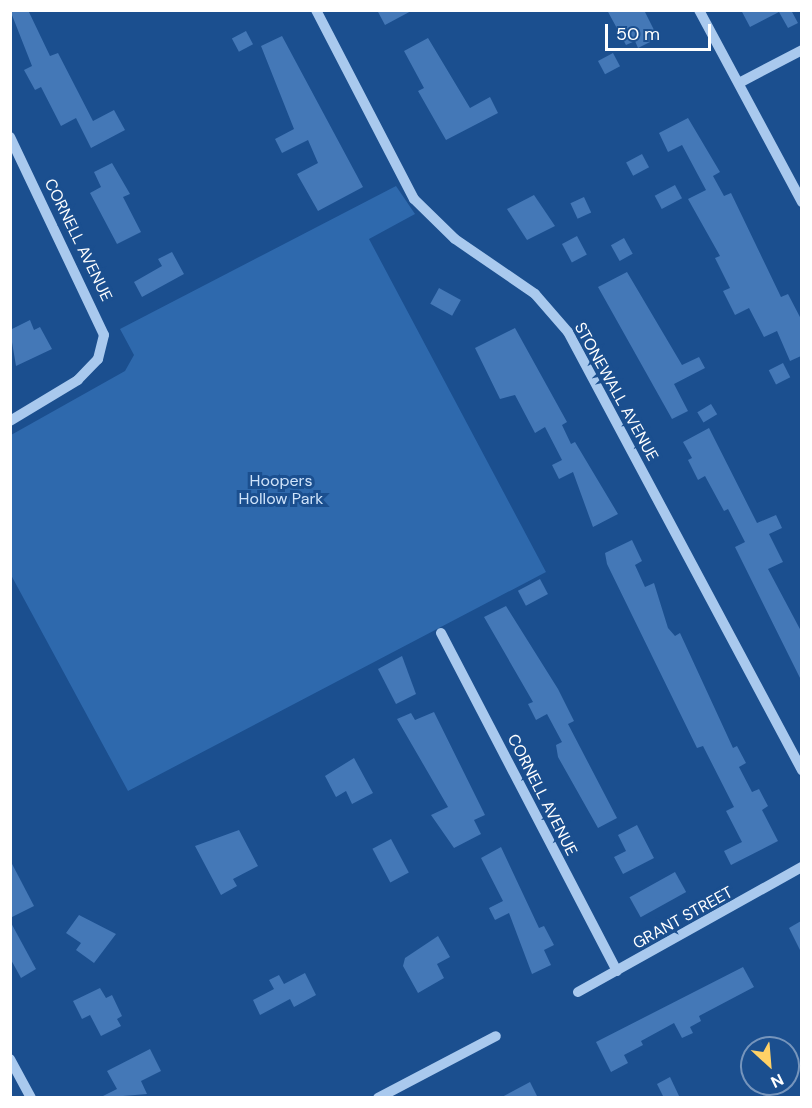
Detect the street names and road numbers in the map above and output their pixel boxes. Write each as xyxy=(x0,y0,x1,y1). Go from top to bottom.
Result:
street label: CORNELL AVENUE xyxy=(40,176,116,304)
street label: STONEWALL AVENUE xyxy=(570,319,662,465)
street label: CORNELL AVENUE xyxy=(503,731,581,859)
street label: GRANT STREET xyxy=(630,883,736,953)

